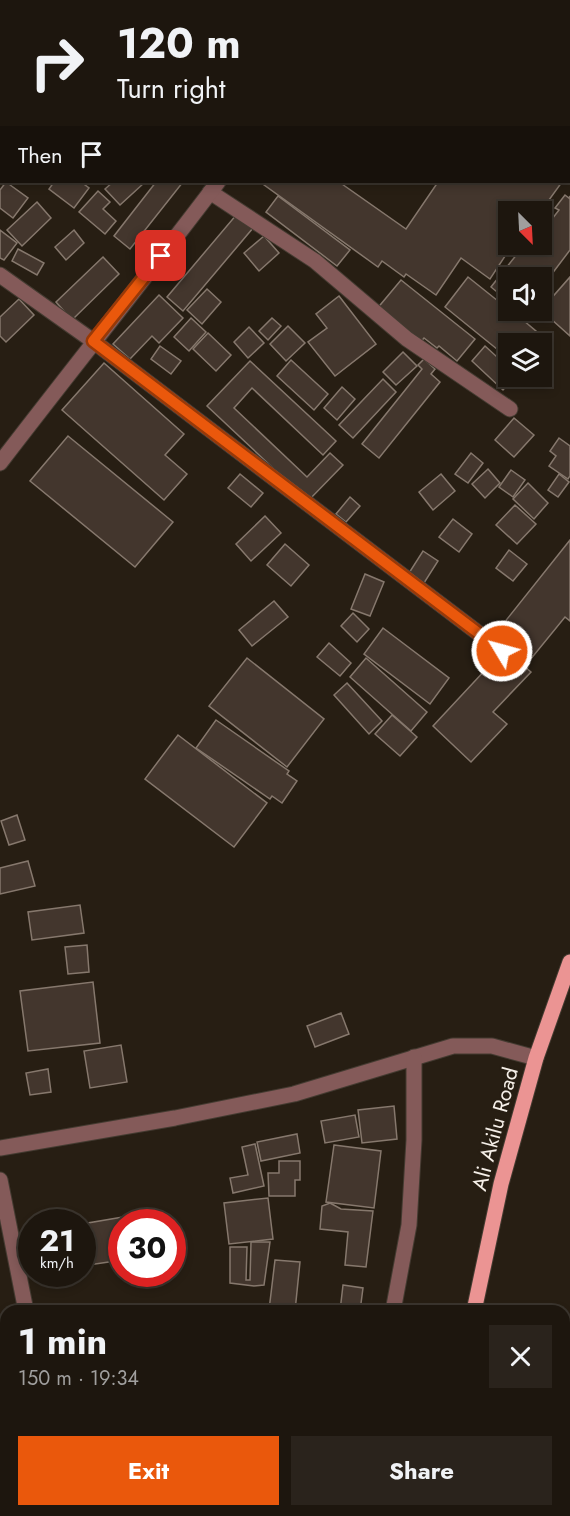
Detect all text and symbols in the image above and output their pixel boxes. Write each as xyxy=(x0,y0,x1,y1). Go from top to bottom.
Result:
text: 120 m xyxy=(117,13,241,74)
icon: right xyxy=(18,24,96,102)
text: Turn right xyxy=(117,69,225,108)
icon: arrive xyxy=(75,138,108,171)
text: Then xyxy=(18,139,63,171)
north arrow xyxy=(498,201,552,255)
map controls xyxy=(498,201,552,387)
pin xyxy=(135,230,186,281)
icon: arrive xyxy=(144,239,177,272)
button: sound xyxy=(498,267,552,321)
button: layers xyxy=(498,333,552,387)
position arrow xyxy=(470,619,534,683)
street label: Ali Akilu Road xyxy=(464,1064,526,1194)
speed limit sign: 30 xyxy=(108,1209,186,1287)
text: 21 xyxy=(40,1219,74,1262)
text: km/h xyxy=(40,1252,74,1274)
text: 1 min xyxy=(18,1315,107,1367)
button: close xyxy=(489,1325,552,1388)
text: 150 m · 19:34 xyxy=(18,1364,139,1393)
button: Exit xyxy=(18,1436,279,1505)
button: Share xyxy=(291,1436,552,1505)

